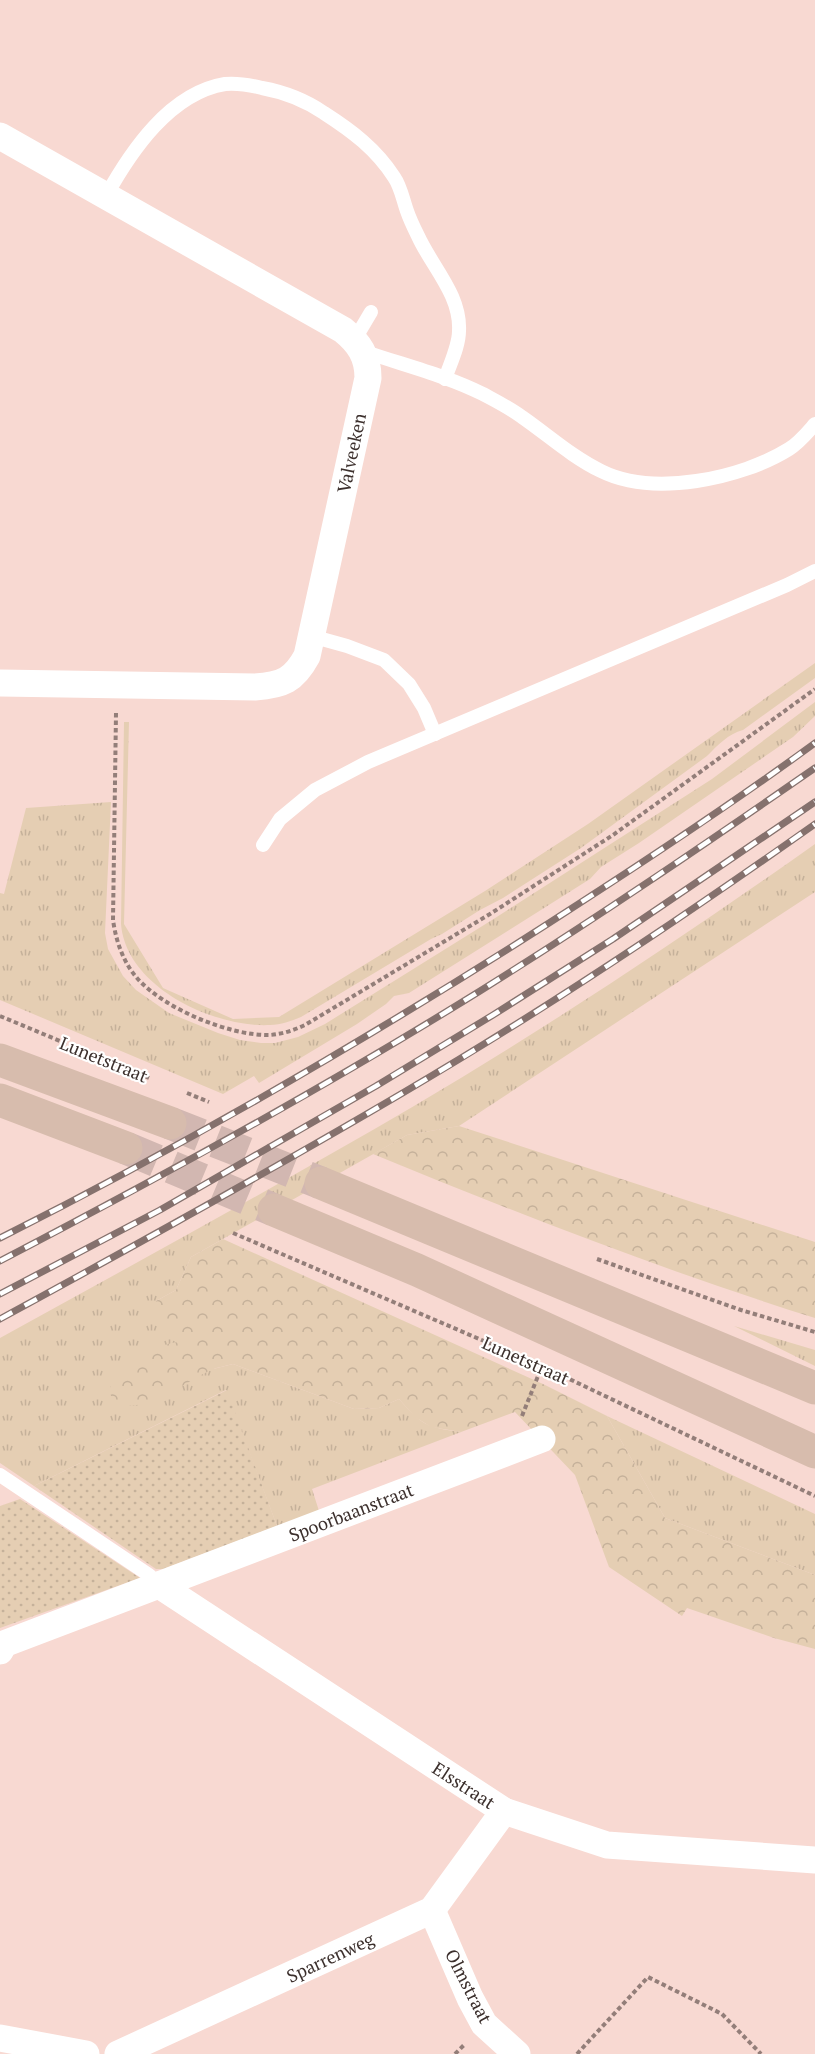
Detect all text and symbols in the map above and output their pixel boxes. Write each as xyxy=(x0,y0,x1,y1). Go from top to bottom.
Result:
street label: Valveeken xyxy=(331,411,371,495)
street label: Lunetstraat xyxy=(56,1030,152,1088)
street label: Lunetstraat xyxy=(479,1330,574,1390)
street label: Spoorbaanstraat xyxy=(285,1477,417,1547)
street label: Elsstraat xyxy=(428,1756,500,1814)
street label: Sparrenweg xyxy=(282,1926,378,1988)
street label: Olmstraat xyxy=(440,1945,498,2028)

